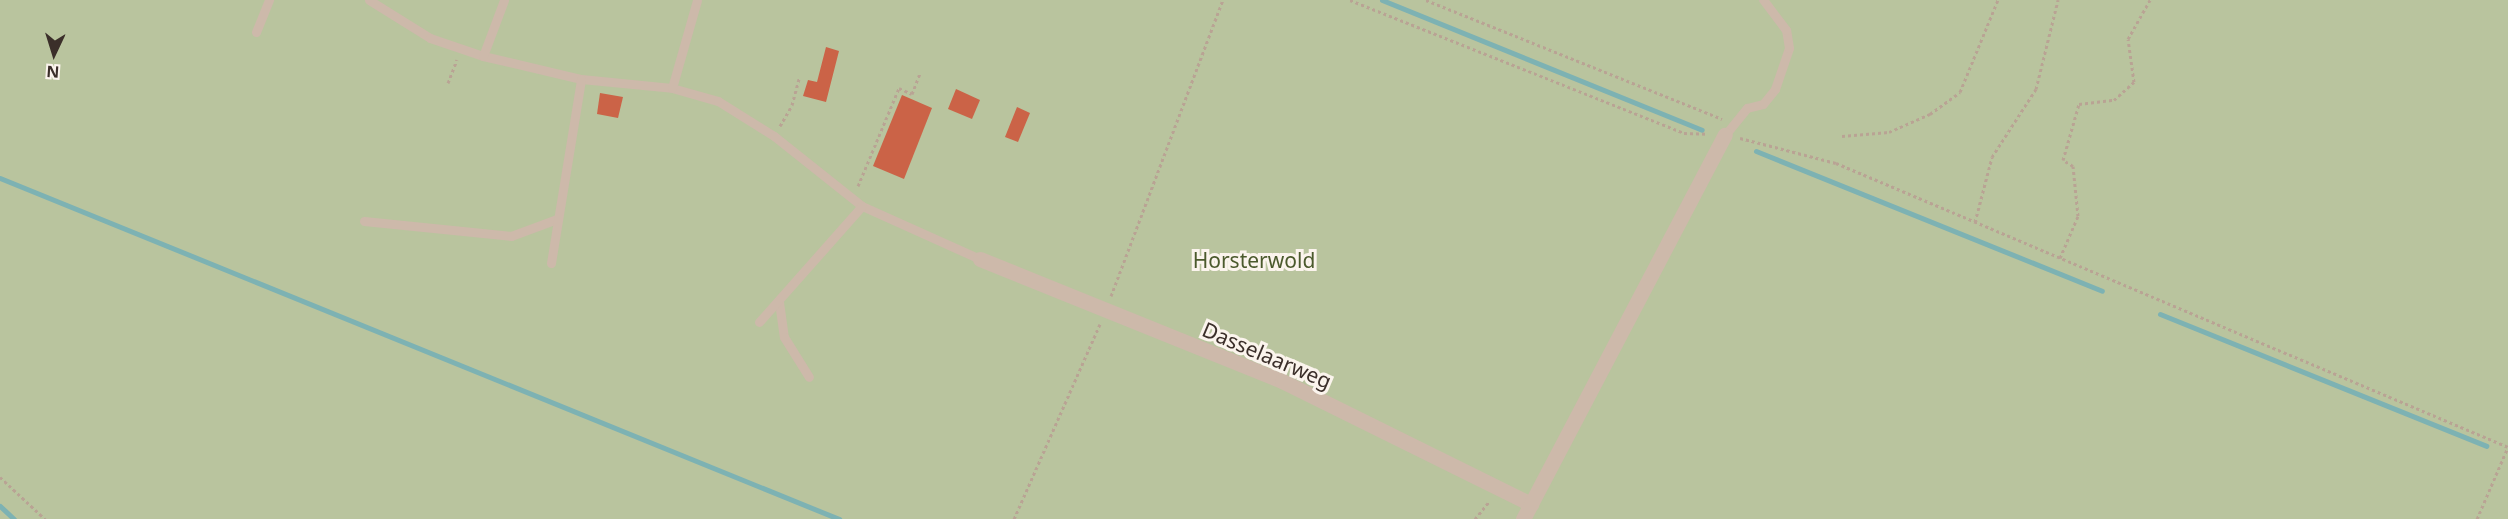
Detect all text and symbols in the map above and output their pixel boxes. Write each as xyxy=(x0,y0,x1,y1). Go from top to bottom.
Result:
north arrow xyxy=(24,24,84,84)
text: N xyxy=(45,61,60,83)
park label: Horsterwold xyxy=(1193,247,1315,273)
street label: Dasselaarweg xyxy=(1199,316,1335,394)

